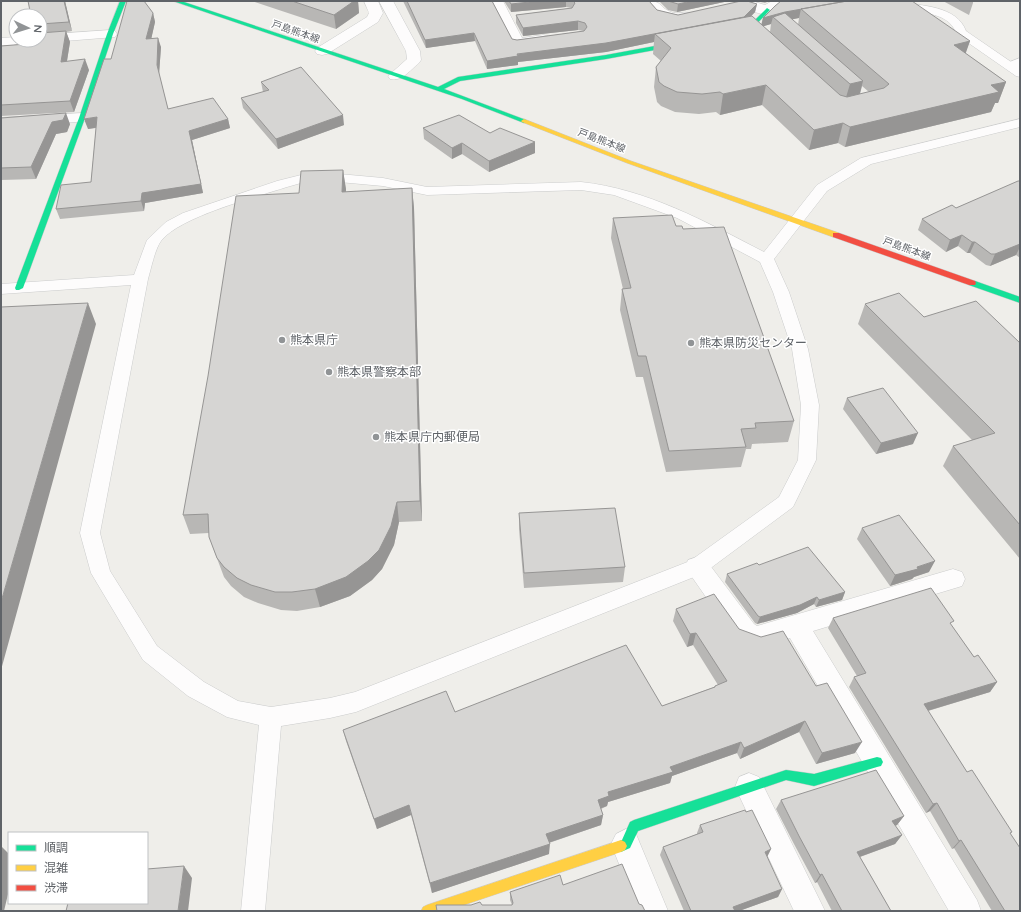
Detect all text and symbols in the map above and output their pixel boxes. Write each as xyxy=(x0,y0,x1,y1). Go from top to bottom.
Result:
north arrow xyxy=(8,8,48,48)
street label: 戸島熊本線 xyxy=(270,17,322,46)
text: N xyxy=(31,24,45,33)
street label: 戸島熊本線 xyxy=(576,125,627,155)
street label: 戸島熊本線 xyxy=(881,234,933,263)
place label: 熊本県庁 xyxy=(290,332,338,347)
marker: 熊本県庁 xyxy=(277,335,287,345)
place label: 熊本県防災センター xyxy=(699,335,807,350)
marker: 熊本県防災センター xyxy=(686,338,696,348)
place label: 熊本県警察本部 xyxy=(337,364,421,379)
marker: 熊本県警察本部 xyxy=(324,367,334,377)
place label: 熊本県庁内郵便局 xyxy=(384,429,480,444)
marker: 熊本県庁内郵便局 xyxy=(371,432,381,442)
legend xyxy=(8,832,148,904)
text: 順調 xyxy=(44,840,68,855)
text: 混雑 xyxy=(44,860,68,875)
text: 渋滞 xyxy=(44,880,68,895)

